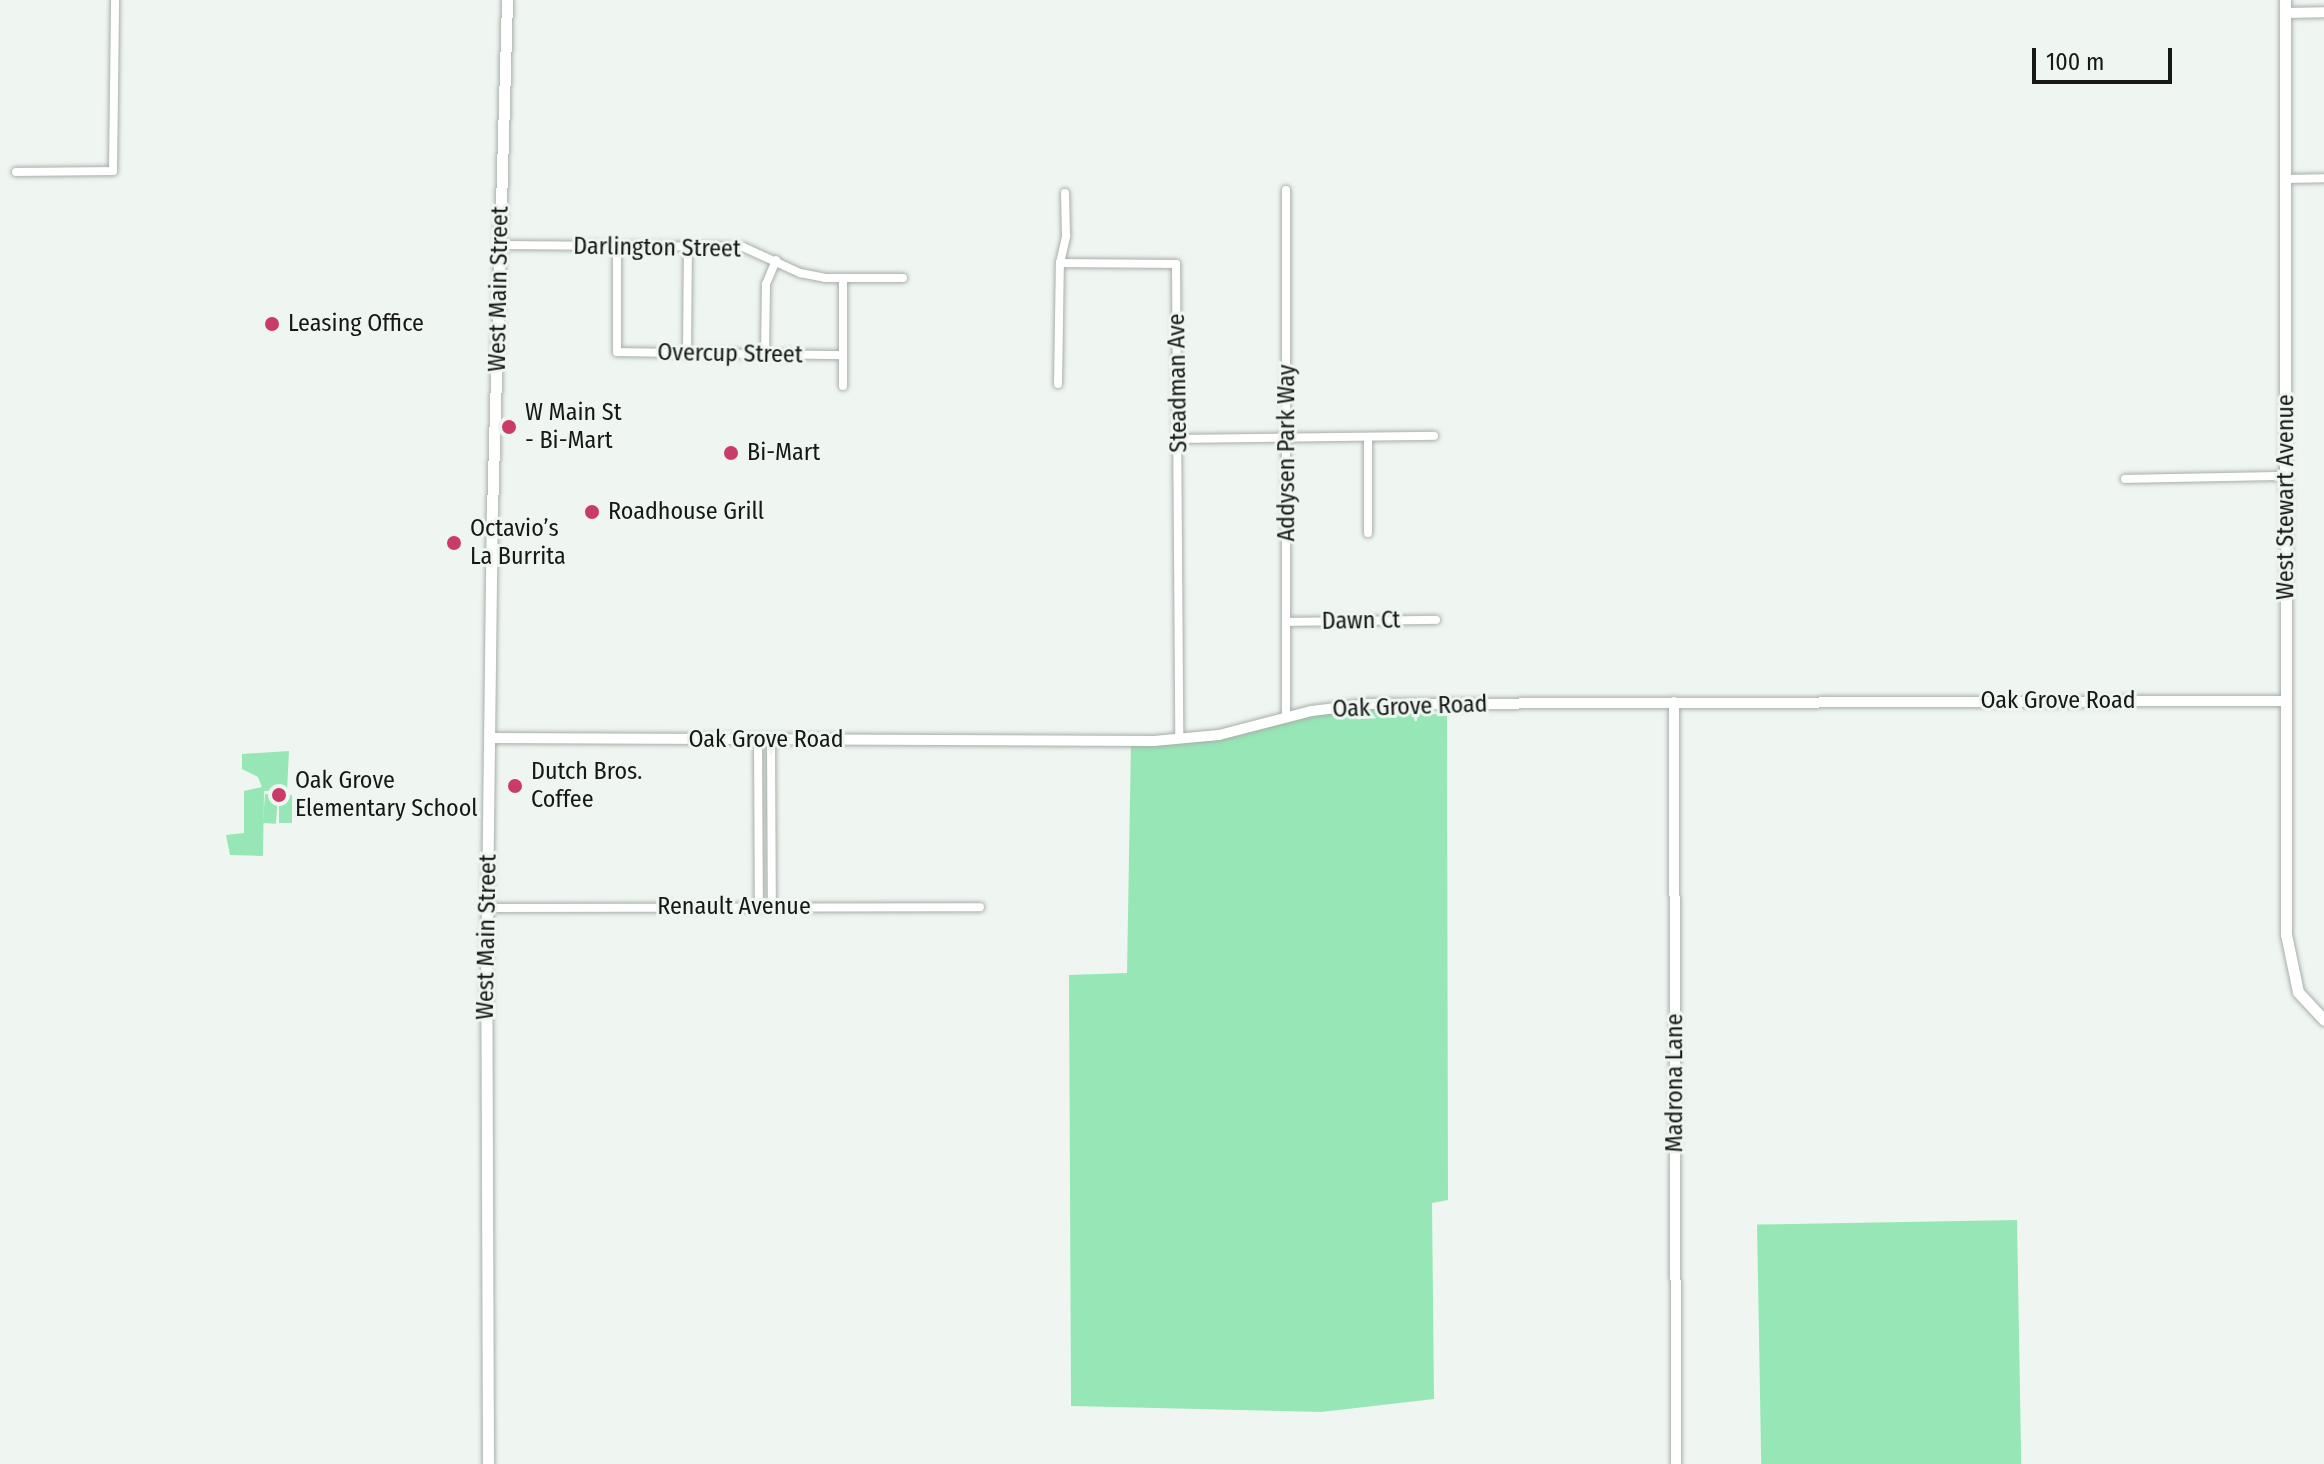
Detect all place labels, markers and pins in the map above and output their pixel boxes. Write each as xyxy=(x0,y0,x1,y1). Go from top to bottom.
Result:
place label: Leasing Office xyxy=(288,310,424,338)
marker: Leasing Office xyxy=(263,315,281,333)
place label: W Main St - Bi-Mart xyxy=(525,399,622,455)
marker: W Main St - Bi-Mart xyxy=(500,418,518,436)
place label: Bi-Mart xyxy=(747,439,820,467)
marker: Bi-Mart xyxy=(722,444,740,462)
place label: Roadhouse Grill xyxy=(608,498,764,526)
marker: Roadhouse Grill xyxy=(583,503,601,521)
place label: Octavio’s La Burrita xyxy=(470,515,566,571)
marker: Octavio’s La Burrita xyxy=(445,534,463,552)
place label: Dutch Bros. Coffee xyxy=(531,758,642,814)
place label: Oak Grove Elementary School xyxy=(295,767,478,823)
marker: Dutch Bros. Coffee xyxy=(506,777,524,795)
marker: Oak Grove Elementary School xyxy=(270,786,288,804)

